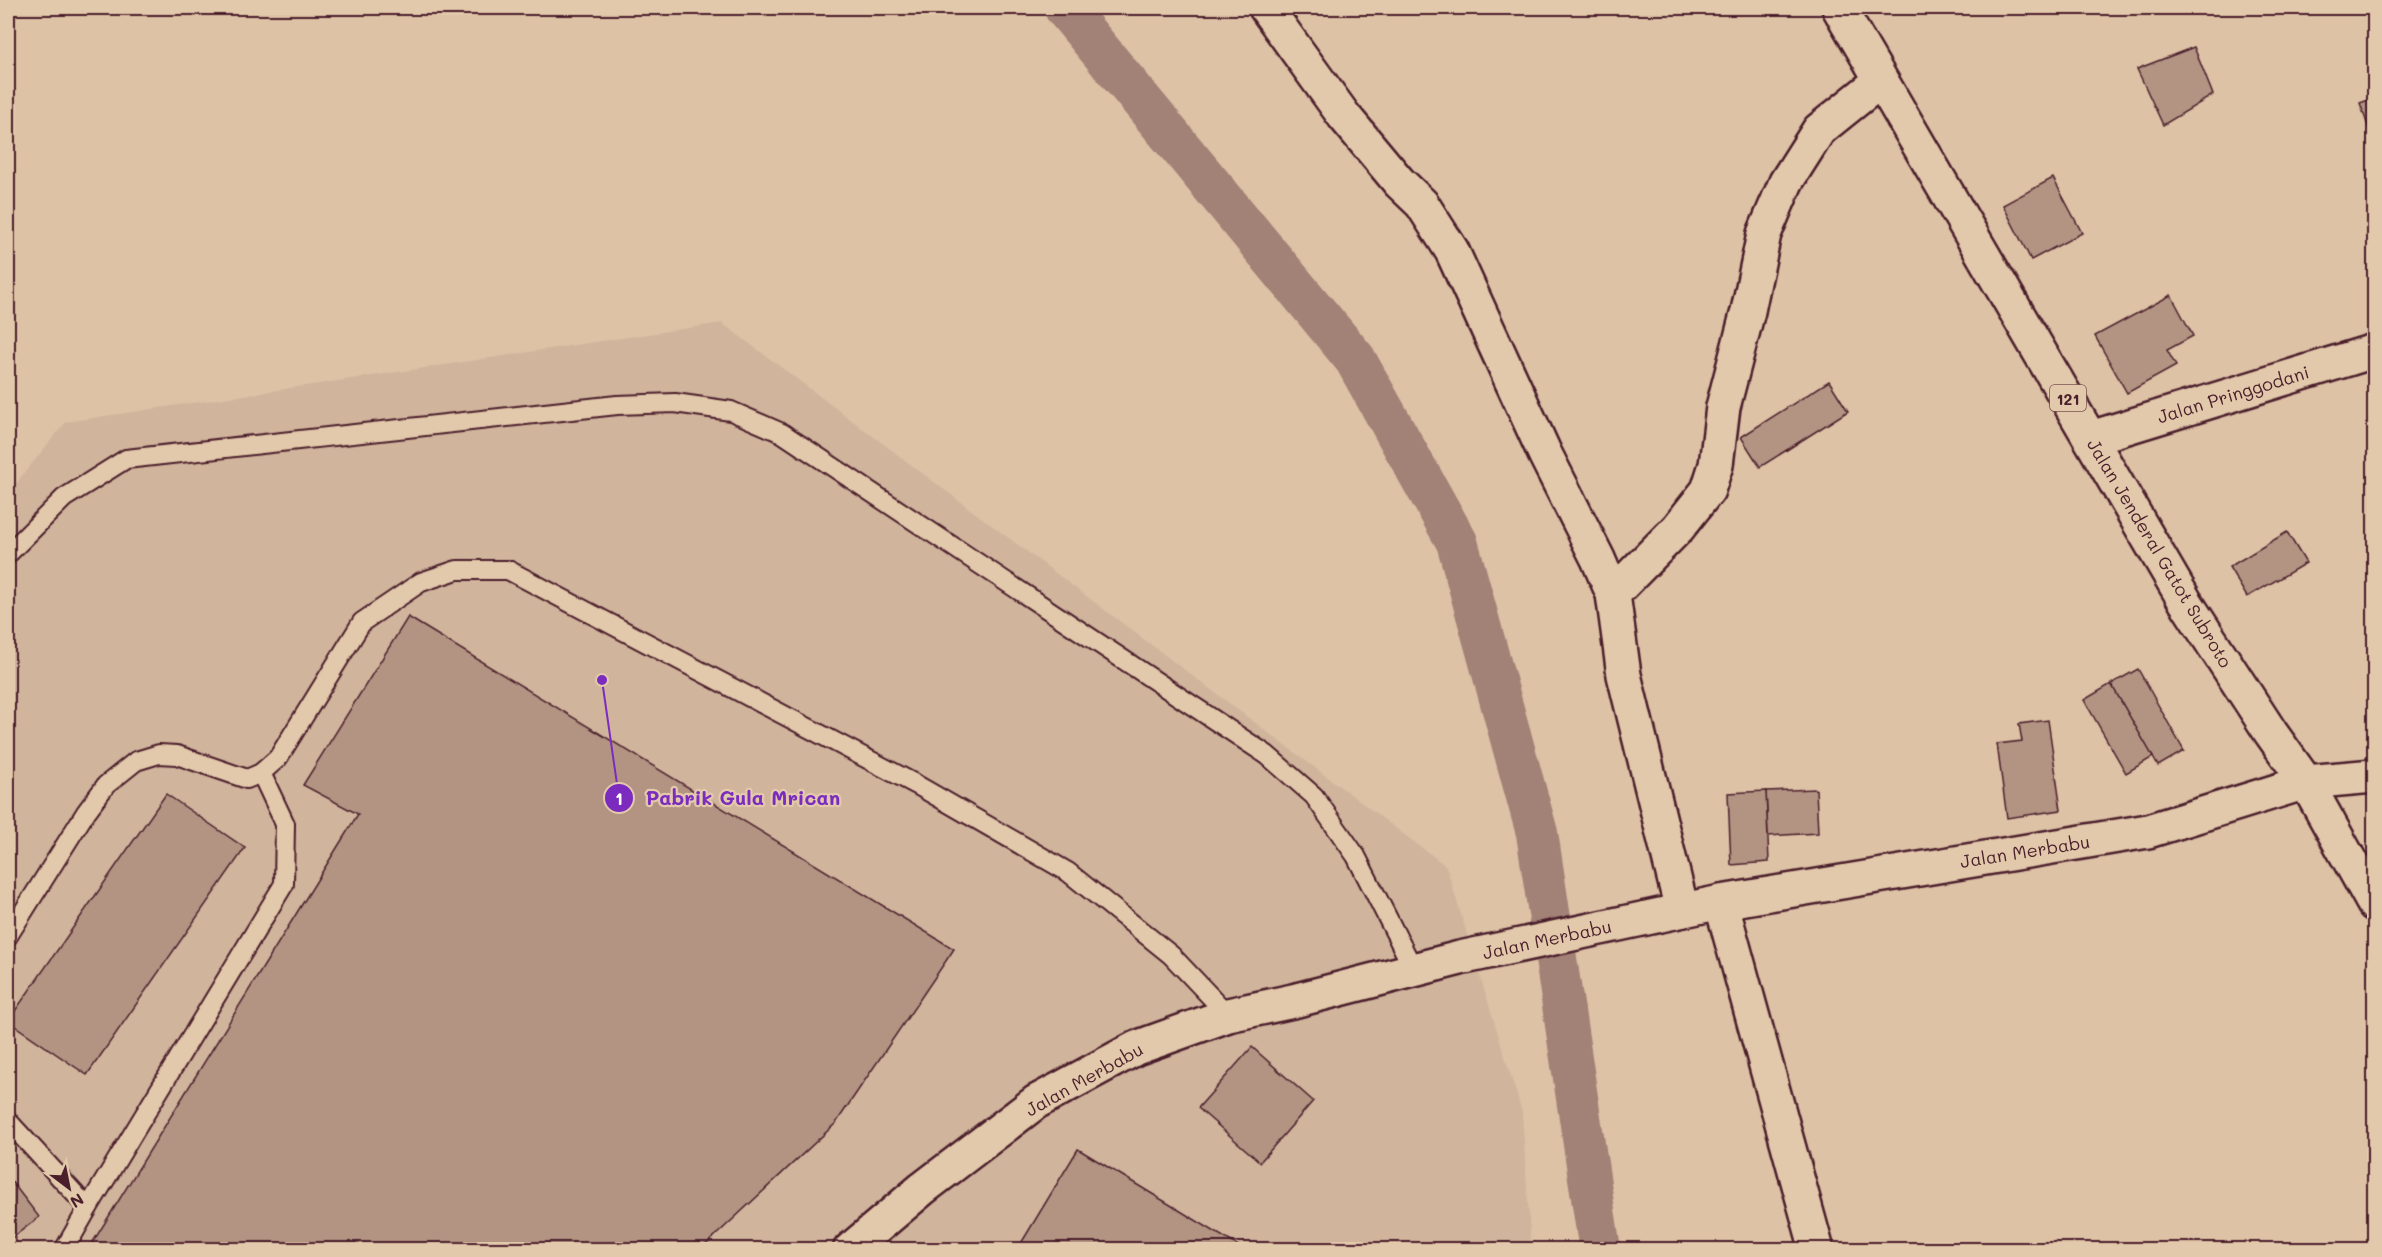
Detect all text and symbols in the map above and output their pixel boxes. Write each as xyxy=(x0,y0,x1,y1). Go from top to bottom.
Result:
street label: Jalan Pringgodani xyxy=(2154,359,2312,429)
road number: 121 xyxy=(2050,385,2086,411)
street label: Jalan Jenderal Gatot Subroto xyxy=(2082,434,2238,672)
callout: Pabrik Gula Mrican xyxy=(604,779,853,817)
text: Pabrik Gula Mrican xyxy=(646,784,840,810)
text: 1 xyxy=(615,786,623,810)
street label: Jalan Merbabu xyxy=(1958,829,2092,873)
street label: Jalan Merbabu xyxy=(1480,914,1614,964)
street label: Jalan Merbabu xyxy=(1021,1037,1147,1121)
north arrow xyxy=(39,1158,99,1218)
text: N xyxy=(66,1189,88,1213)

